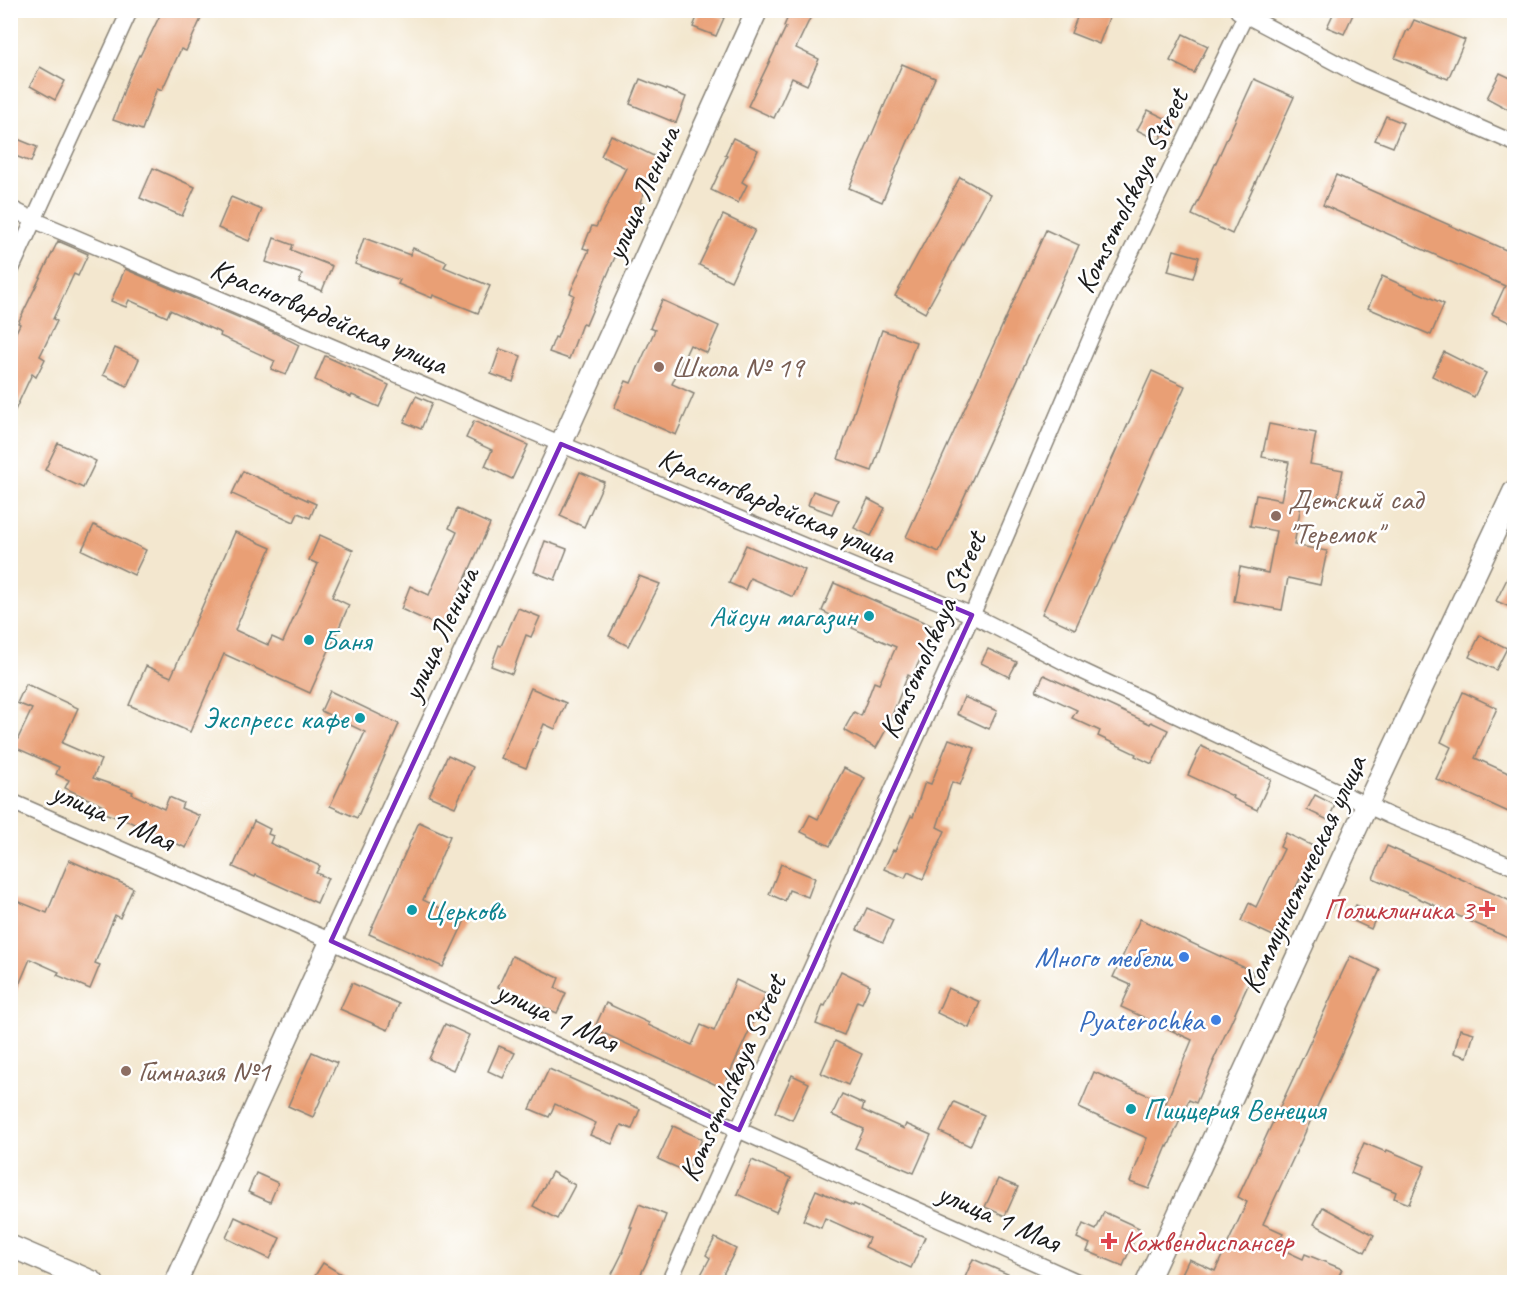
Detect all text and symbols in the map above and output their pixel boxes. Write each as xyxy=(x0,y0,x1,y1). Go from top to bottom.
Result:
street label: Komsomolskaya Street xyxy=(1065,80,1198,299)
street label: улица Ленина xyxy=(595,118,689,268)
street label: Красногвардейская улица xyxy=(205,249,455,384)
place label: Школа № 19 xyxy=(671,348,806,386)
marker: Школа № 19 xyxy=(652,360,666,374)
street label: Красногвардейская улица xyxy=(653,438,903,573)
place label: Детский сад "Теремок" xyxy=(1288,480,1425,552)
marker: Детский сад "Теремок" xyxy=(1269,509,1283,523)
street label: Komsomolskaya Street xyxy=(869,523,996,744)
street label: улица Ленина xyxy=(392,559,488,708)
place label: Айсун магазин xyxy=(709,597,860,635)
marker: Айсун магазин xyxy=(862,609,876,623)
place label: Баня xyxy=(321,621,374,659)
marker: Баня xyxy=(302,633,316,647)
place label: Экспресс кафе xyxy=(202,699,350,737)
marker: Экспресс кафе xyxy=(353,711,367,725)
street label: Коммунистическая улица xyxy=(1231,747,1376,999)
street label: улица 1 Мая xyxy=(44,771,182,861)
place label: Поликлиника 3 xyxy=(1323,890,1476,928)
place label: Церковь xyxy=(424,891,507,929)
marker: Поликлиника 3 xyxy=(1478,900,1496,918)
marker: Церковь xyxy=(405,903,419,917)
place label: Много мебели xyxy=(1035,938,1174,976)
marker: Много мебели xyxy=(1177,950,1191,964)
street label: Komsomolskaya Street xyxy=(669,966,796,1187)
street label: улица 1 Мая xyxy=(488,971,626,1062)
place label: Pyaterochka xyxy=(1078,1001,1206,1039)
marker: Pyaterochka xyxy=(1209,1013,1223,1027)
place label: Гимназия №1 xyxy=(138,1052,272,1090)
marker: Гимназия №1 xyxy=(119,1064,133,1078)
place label: Пиццерия Венеция xyxy=(1143,1090,1328,1128)
marker: Пиццерия Венеция xyxy=(1124,1102,1138,1116)
street label: улица 1 Мая xyxy=(930,1172,1068,1262)
place label: Кожвендиспансер xyxy=(1122,1222,1295,1260)
marker: Кожвендиспансер xyxy=(1100,1232,1118,1250)

